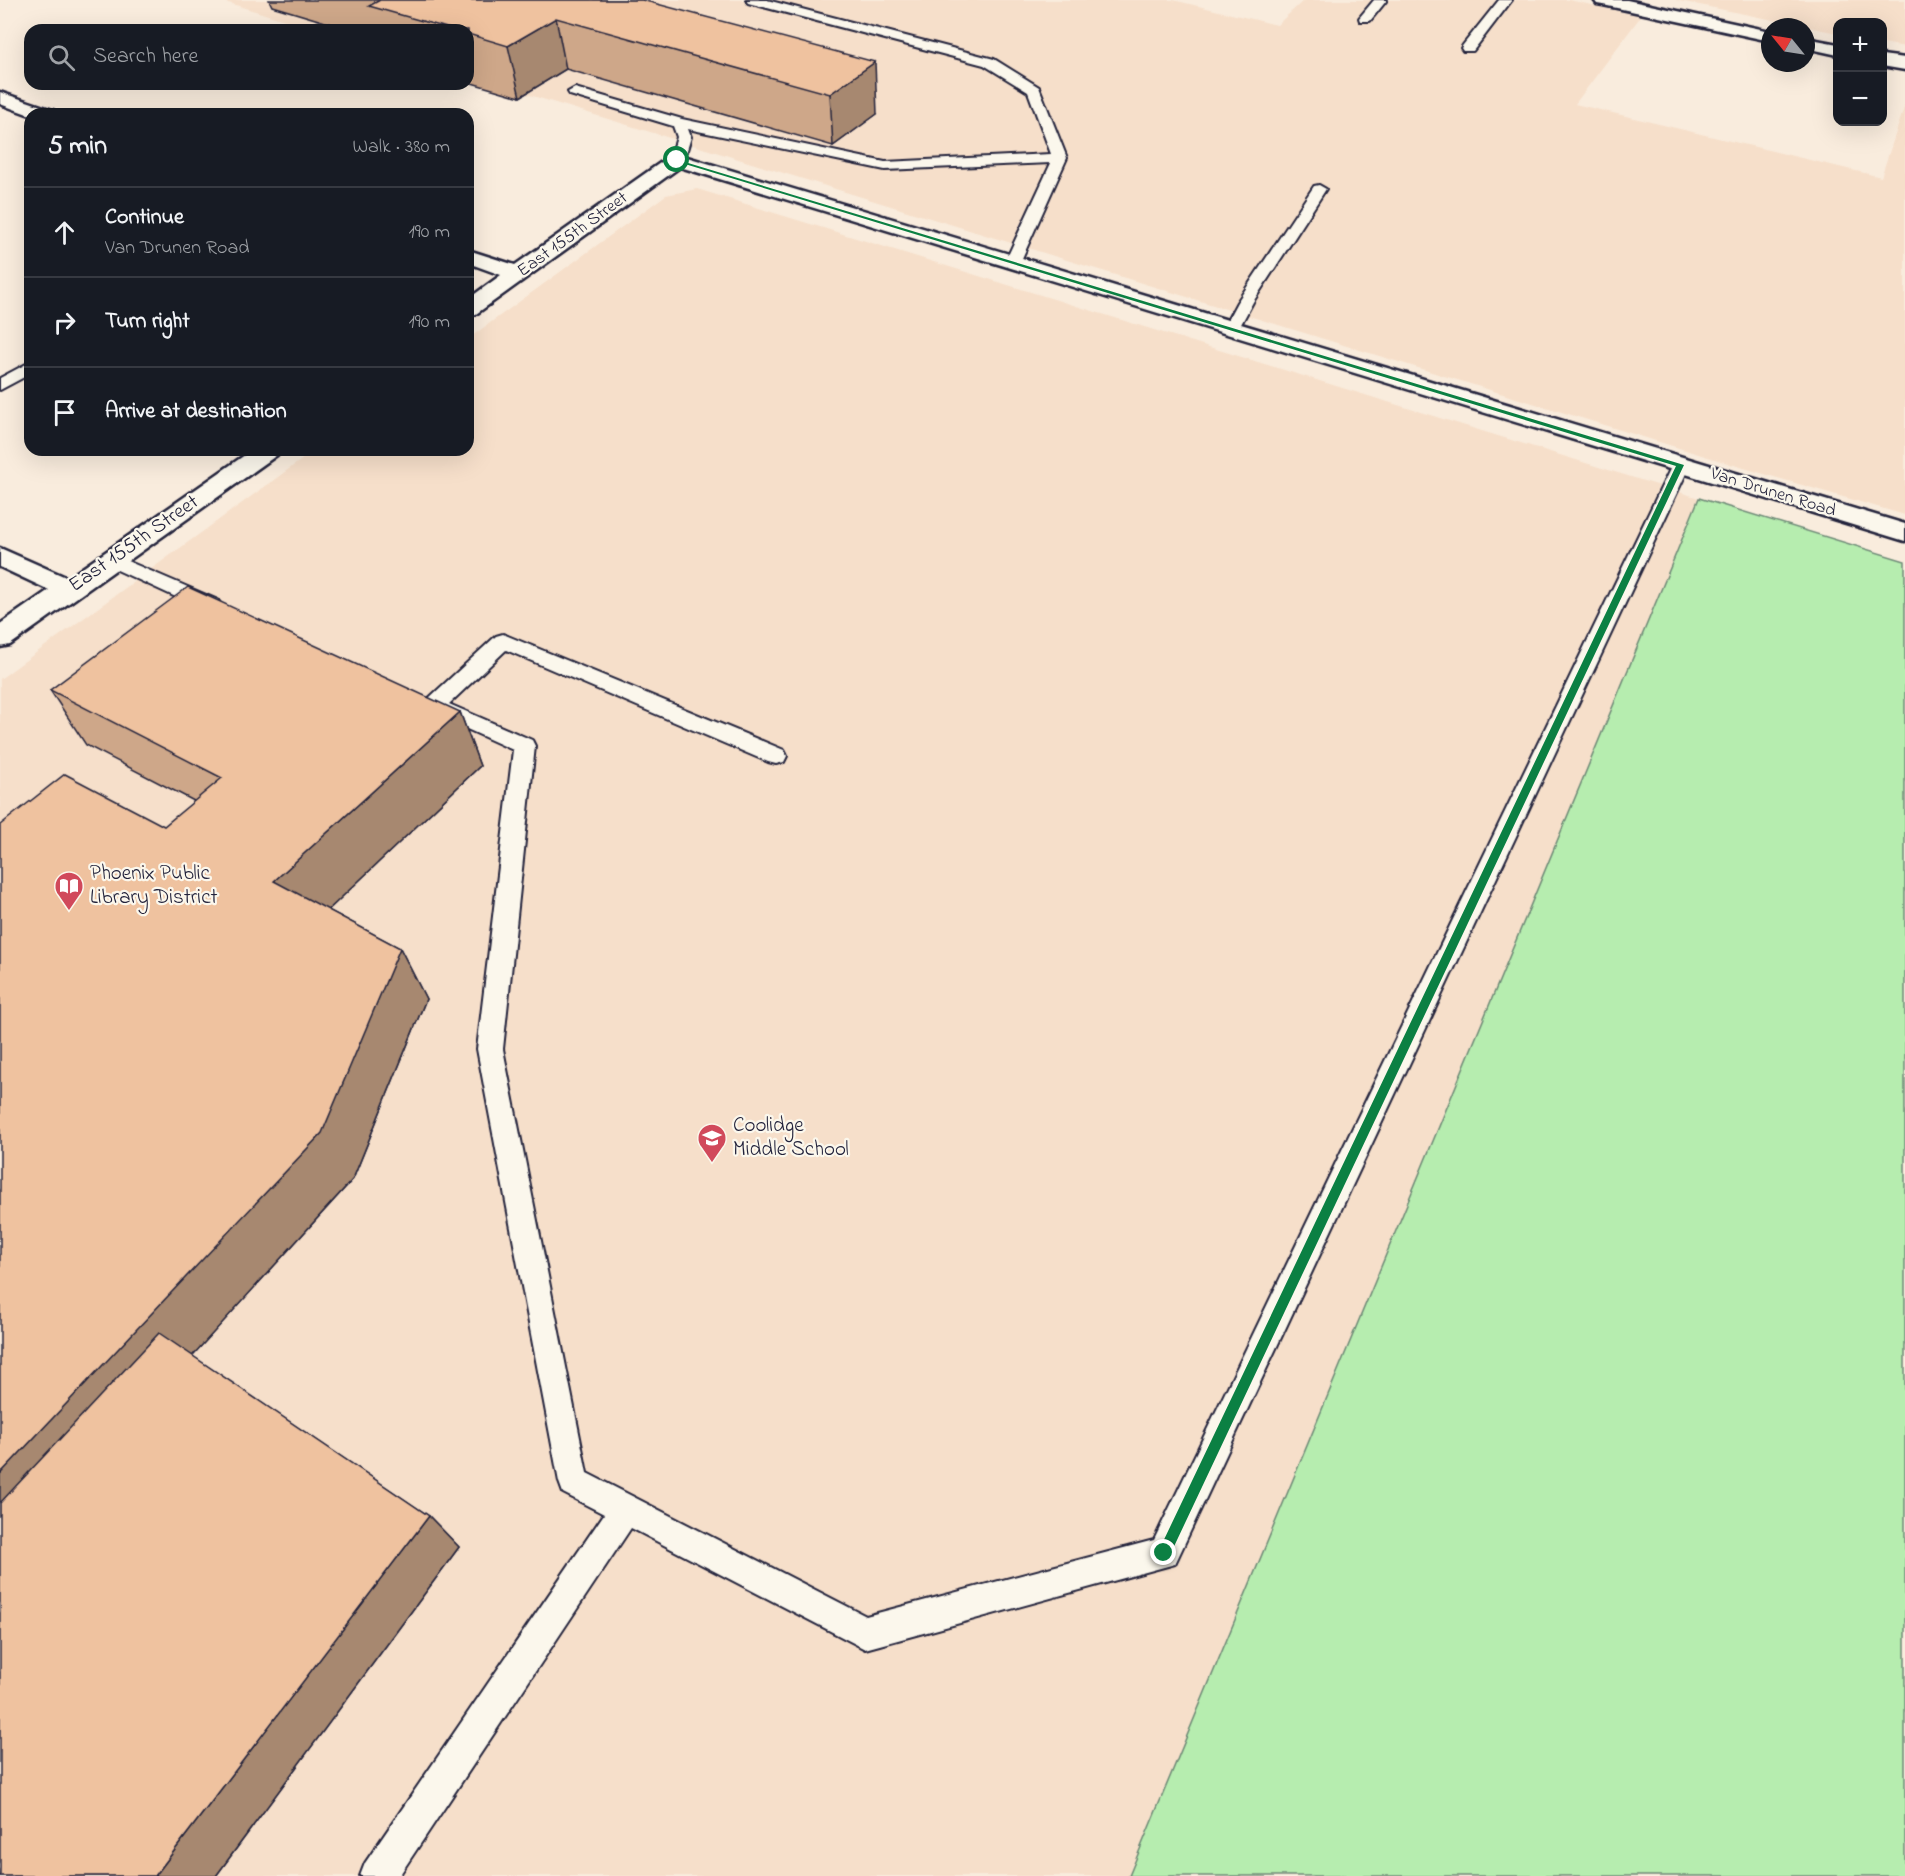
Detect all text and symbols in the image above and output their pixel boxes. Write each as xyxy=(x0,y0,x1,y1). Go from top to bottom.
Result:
north arrow xyxy=(1761,18,1815,72)
map controls xyxy=(1833,18,1887,126)
button: + xyxy=(1833,18,1887,72)
search box xyxy=(24,24,474,90)
icon: search xyxy=(45,41,78,74)
text: Search here xyxy=(93,41,198,73)
button: − xyxy=(1833,72,1887,126)
text: 5 min xyxy=(48,128,107,166)
text: Walk · 380 m xyxy=(352,133,450,162)
route start xyxy=(663,146,689,172)
street label: East 155th Street xyxy=(512,186,634,284)
text: Continue xyxy=(105,202,184,234)
icon: ahead xyxy=(48,216,81,249)
text: 190 m xyxy=(408,218,450,247)
text: Van Drunen Road xyxy=(105,234,250,263)
icon: right xyxy=(48,306,81,339)
text: Turn right xyxy=(105,306,190,338)
text: 190 m xyxy=(408,308,450,337)
icon: arrive xyxy=(48,396,81,429)
text: Arrive at destination xyxy=(105,396,287,428)
street label: Van Drunen Road xyxy=(1706,461,1839,524)
street label: East 155th Street xyxy=(63,488,205,600)
place label: Phoenix Public Library District xyxy=(90,859,218,915)
library icon: Phoenix Public Library District xyxy=(53,870,85,912)
place label: Coolidge Middle School xyxy=(733,1111,849,1165)
school or university icon: Coolidge Middle School xyxy=(696,1122,728,1164)
route end xyxy=(1150,1539,1176,1565)

